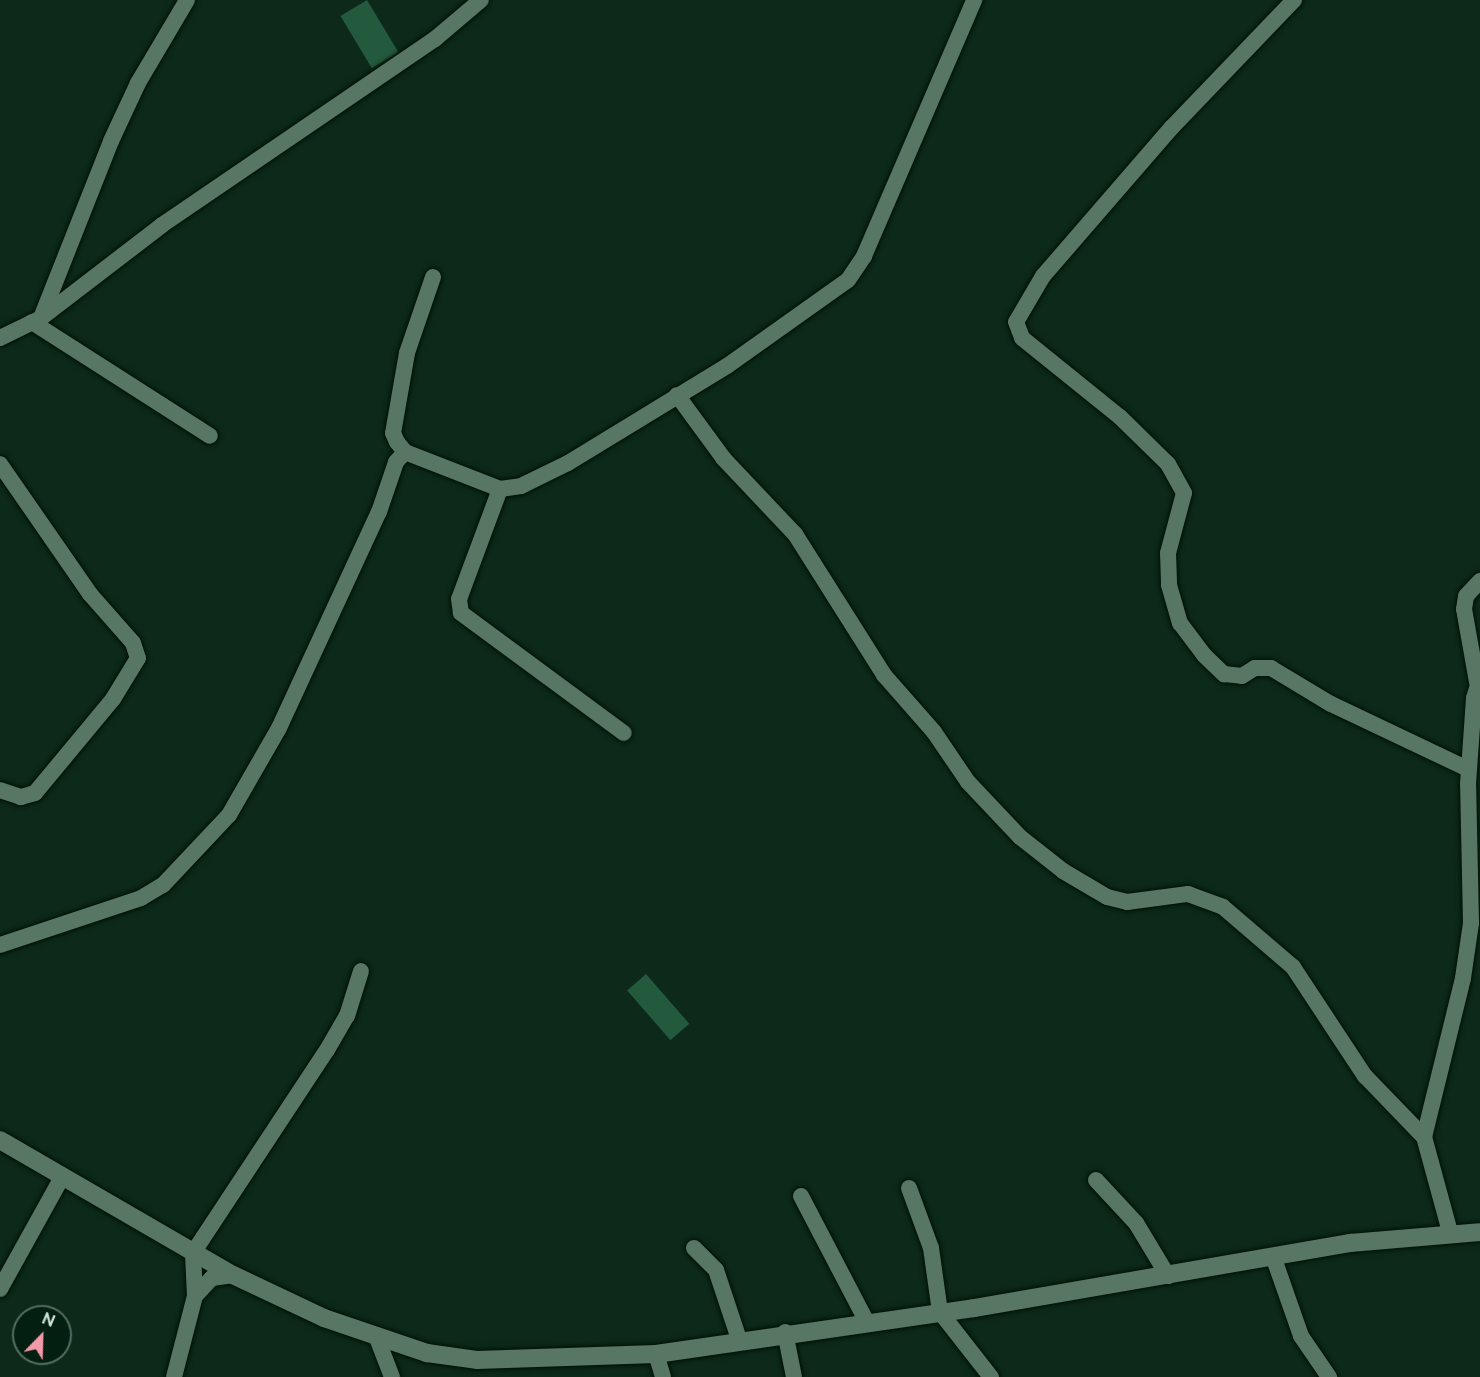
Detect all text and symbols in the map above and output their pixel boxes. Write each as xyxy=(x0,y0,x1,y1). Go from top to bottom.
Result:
north arrow xyxy=(12,1305,72,1365)
text: N xyxy=(39,1309,58,1331)

